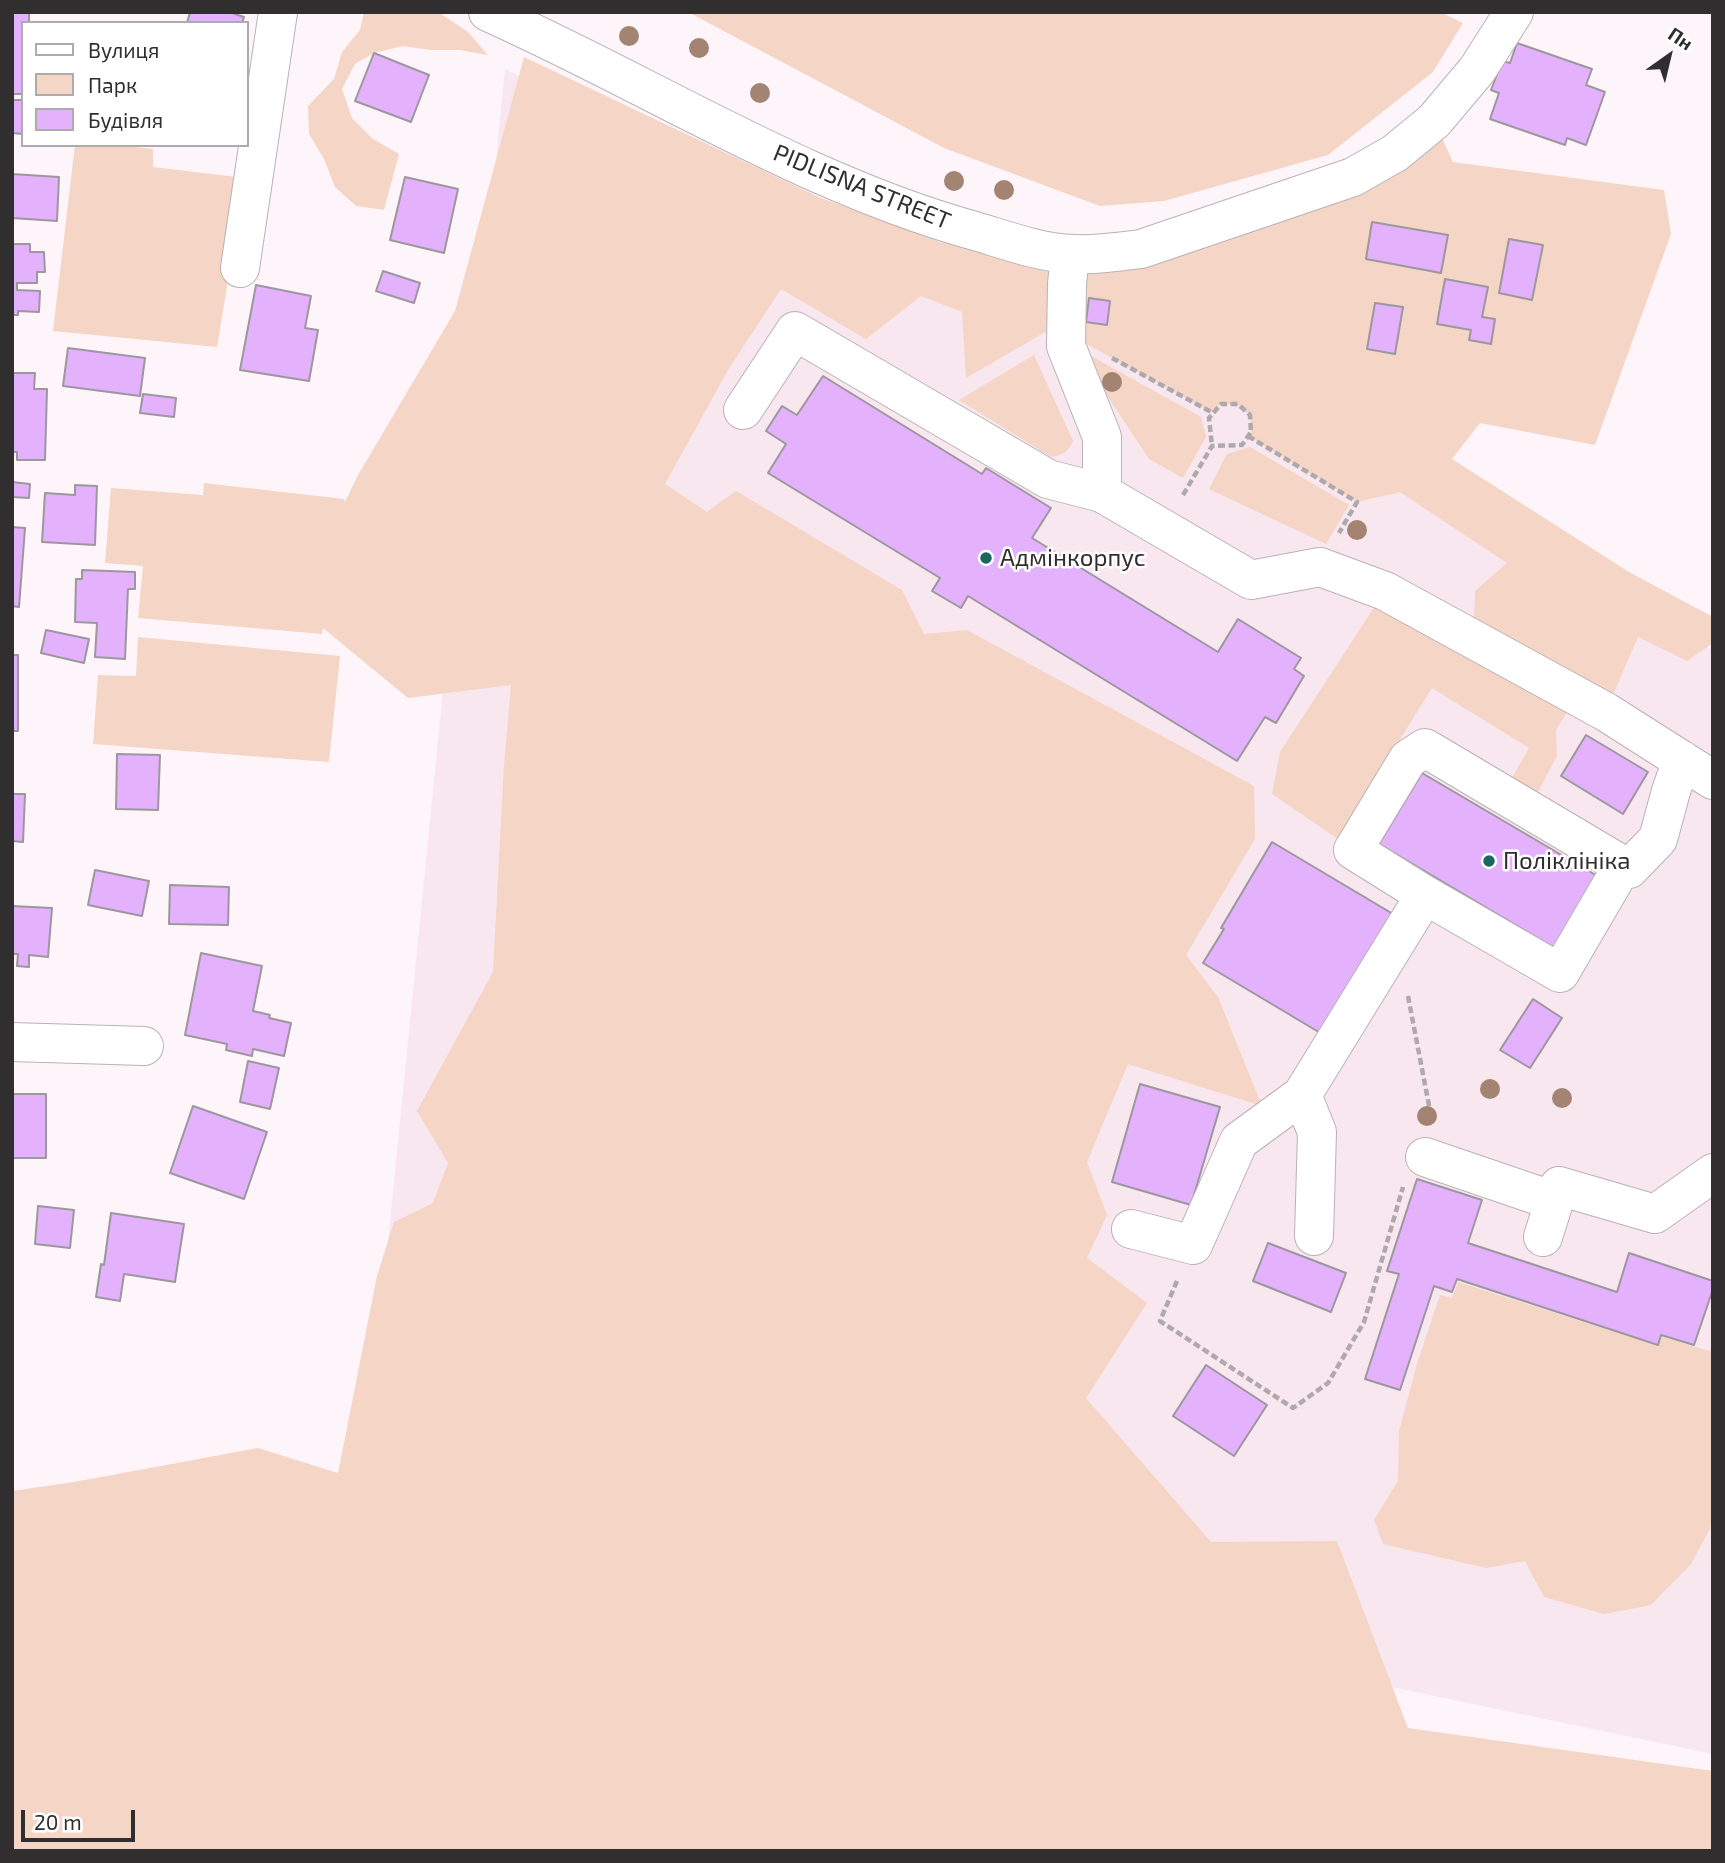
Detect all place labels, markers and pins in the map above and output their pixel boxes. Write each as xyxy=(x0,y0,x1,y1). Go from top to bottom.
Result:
place label: Адмінкорпус xyxy=(1000,544,1146,572)
marker: Адмінкорпус xyxy=(978,550,994,566)
place label: Поліклініка xyxy=(1503,847,1631,875)
marker: Поліклініка xyxy=(1481,853,1497,869)

